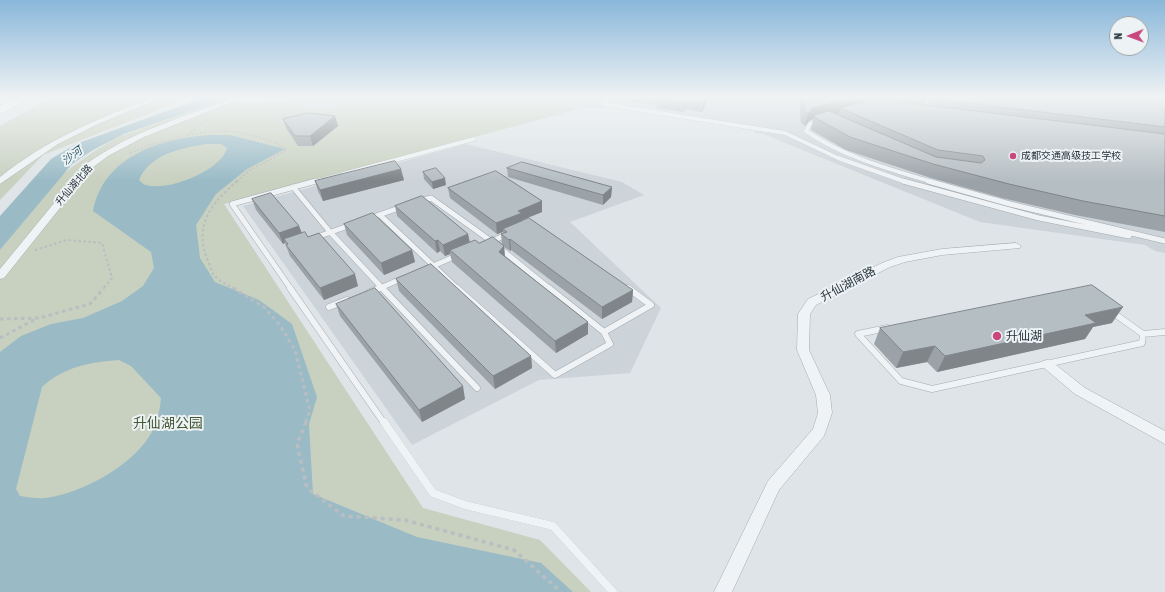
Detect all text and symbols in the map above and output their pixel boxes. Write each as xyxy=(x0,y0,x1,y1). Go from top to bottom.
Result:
north arrow xyxy=(1109,16,1149,56)
text: N xyxy=(1112,33,1124,40)
water label: 沙河 xyxy=(59,144,85,168)
place label: 成都交通高级技工学校 xyxy=(1021,150,1121,162)
marker: 成都交通高级技工学校 xyxy=(1008,151,1018,161)
street label: 升仙湖北路 xyxy=(53,162,95,208)
street label: 升仙湖南路 xyxy=(818,264,878,304)
place label: 升仙湖 xyxy=(1006,329,1042,343)
marker: 升仙湖 xyxy=(991,330,1003,342)
park label: 升仙湖公园 xyxy=(133,416,203,432)

